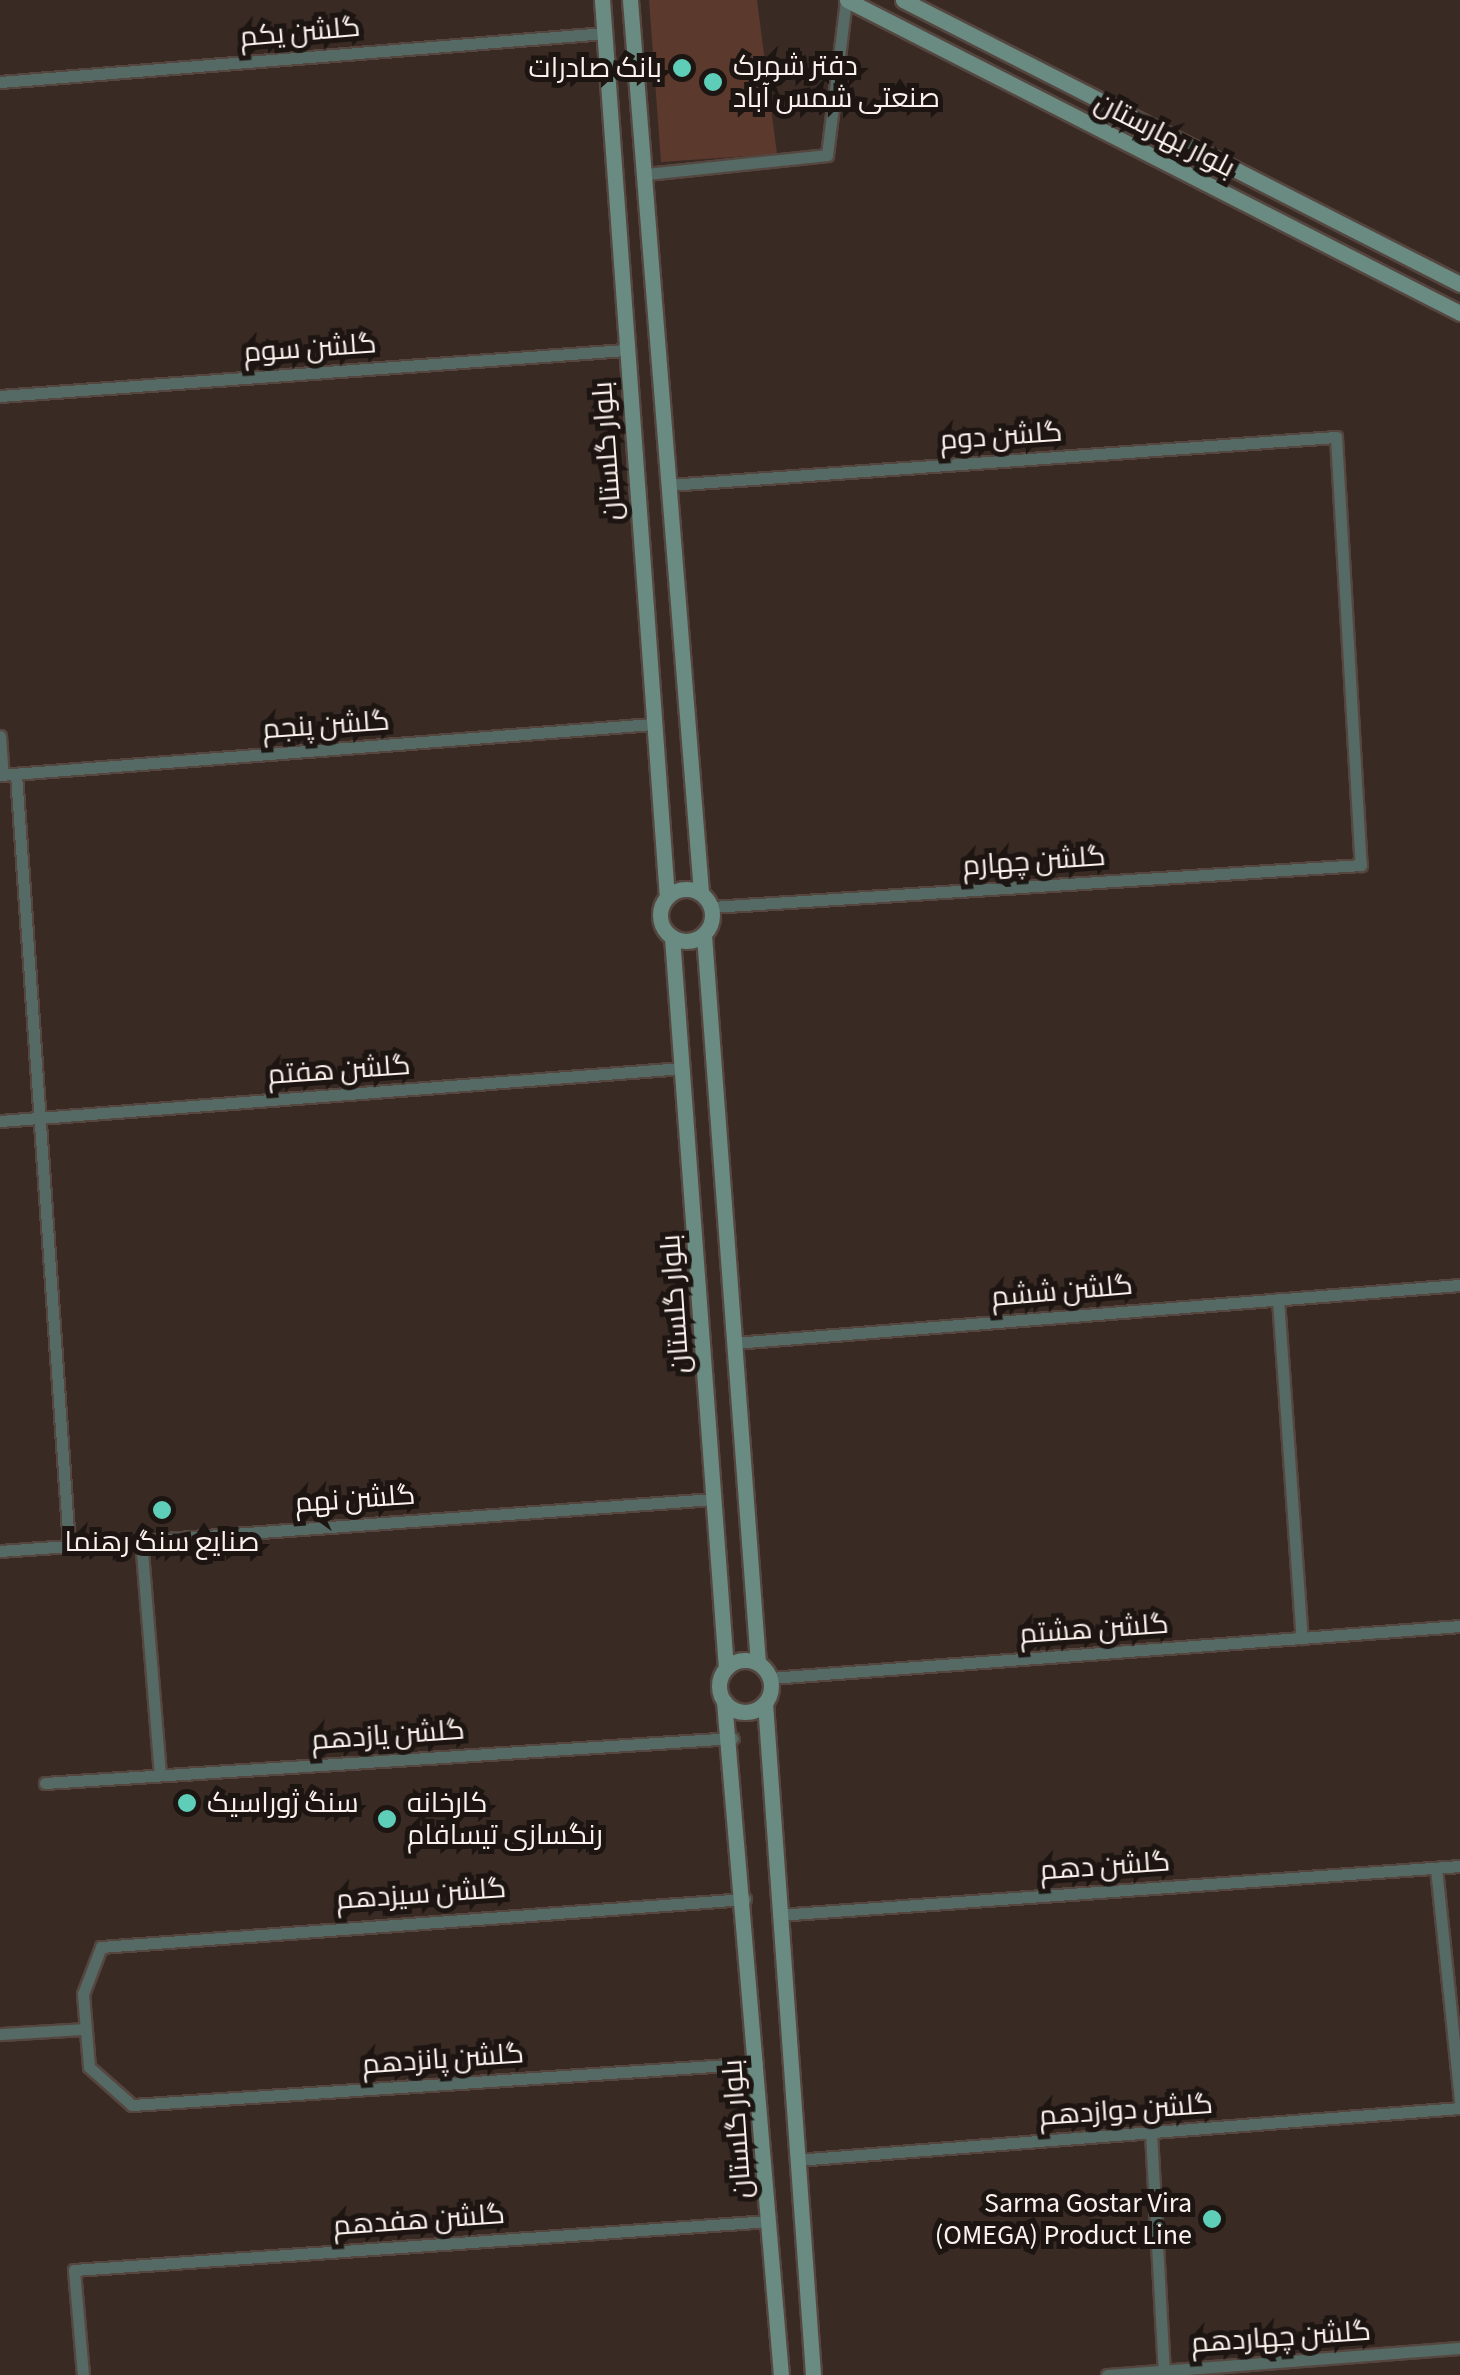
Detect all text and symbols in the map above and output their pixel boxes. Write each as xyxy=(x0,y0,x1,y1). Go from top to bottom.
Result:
street label: گلشن یکم xyxy=(238,10,362,54)
place label: دفتر شهرک صنعتی شمس آباد xyxy=(733,49,940,115)
place label: بانک صادرات xyxy=(529,51,662,85)
marker: بانک صادرات xyxy=(671,57,693,79)
marker: دفتر شهرک صنعتی شمس آباد xyxy=(702,71,724,93)
street label: بلوار بهارستان xyxy=(1089,85,1241,185)
street label: گلشن سوم xyxy=(242,327,378,369)
street label: بلوار گلستان xyxy=(585,380,629,522)
street label: گلشن دوم xyxy=(939,415,1063,457)
street label: گلشن پنجم xyxy=(261,704,391,746)
street label: گلشن چهارم xyxy=(961,839,1107,883)
street label: گلشن هفتم xyxy=(266,1048,412,1092)
street label: بلوار گلستان xyxy=(653,1233,697,1375)
street label: گلشن ششم xyxy=(990,1268,1134,1314)
street label: گلشن نهم xyxy=(294,1478,416,1520)
marker: صنایع سنگ رهنما xyxy=(151,1499,173,1521)
place label: صنایع سنگ رهنما xyxy=(64,1525,260,1559)
street label: گلشن هشتم xyxy=(1018,1607,1170,1651)
street label: گلشن یازدهم xyxy=(310,1713,466,1757)
place label: سنگ ژوراسیک xyxy=(207,1786,359,1820)
place label: کارخانه رنگسازی تیسافام xyxy=(407,1786,603,1852)
marker: سنگ ژوراسیک xyxy=(176,1792,198,1814)
marker: کارخانه رنگسازی تیسافام xyxy=(376,1808,398,1830)
street label: گلشن دهم xyxy=(1039,1845,1171,1887)
street label: گلشن سیزدهم xyxy=(335,1871,507,1917)
street label: گلشن پانزدهم xyxy=(361,2037,525,2081)
street label: بلوار گلستان xyxy=(715,2058,759,2200)
street label: گلشن دوازدهم xyxy=(1038,2087,1214,2133)
place label: Sarma Gostar Vira (OMEGA) Product Line xyxy=(935,2186,1192,2252)
street label: گلشن هفدهم xyxy=(332,2197,506,2243)
marker: Sarma Gostar Vira (OMEGA) Product Line xyxy=(1201,2208,1223,2230)
street label: گلشن چهاردهم xyxy=(1190,2314,1372,2360)

